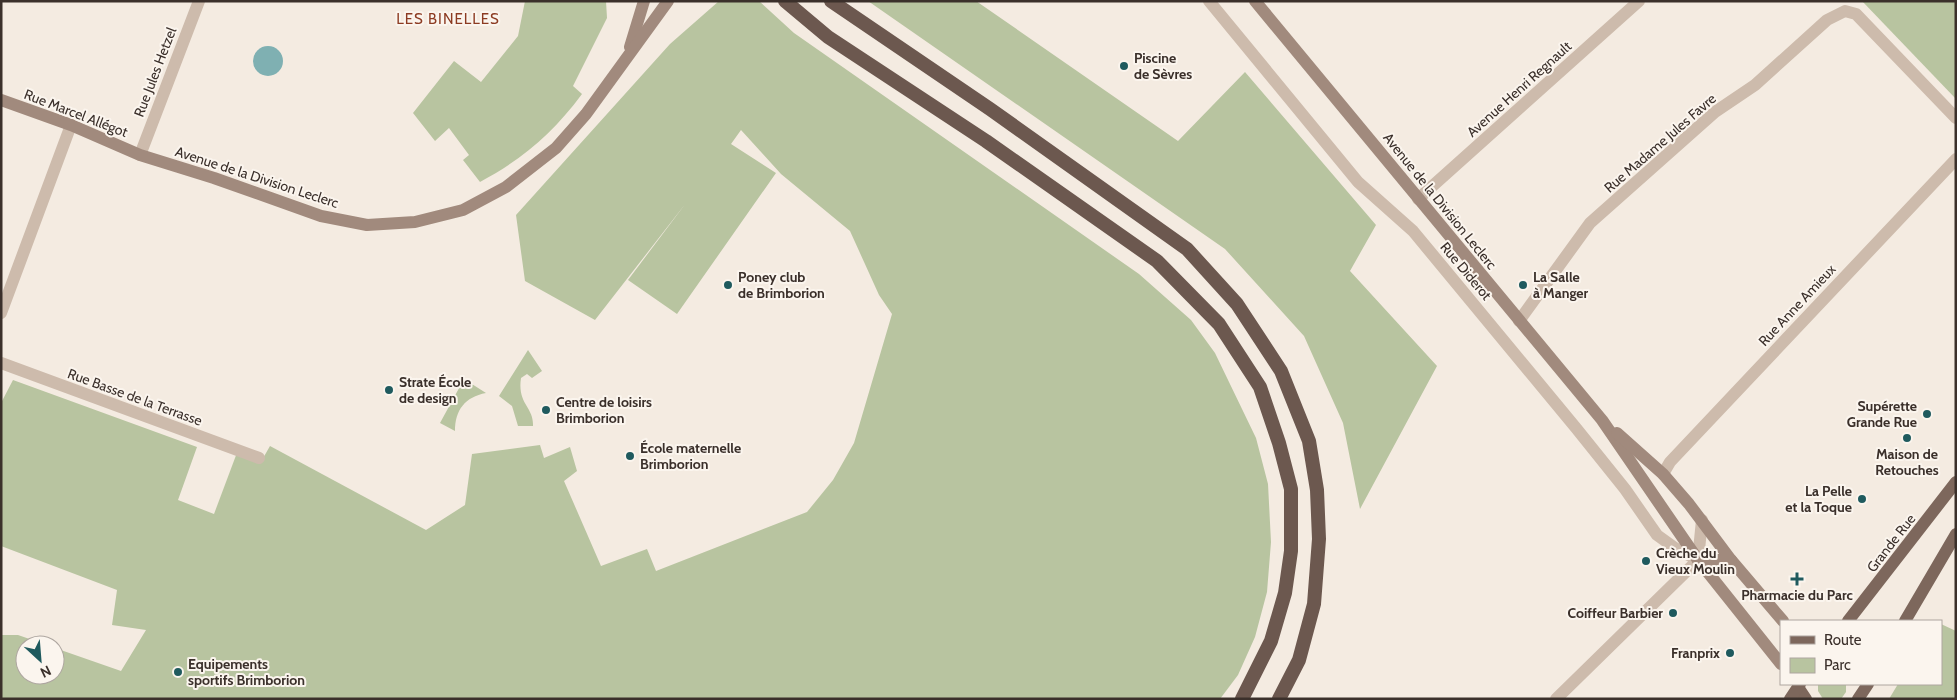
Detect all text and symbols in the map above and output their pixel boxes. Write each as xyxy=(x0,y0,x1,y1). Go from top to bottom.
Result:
district label: LES BINELLES xyxy=(396,10,500,28)
street label: Rue Jules Hetzel xyxy=(130,24,181,119)
street label: Avenue Henri Regnault xyxy=(1463,37,1575,141)
place label: Piscine de Sèvres xyxy=(1134,49,1192,83)
marker: Piscine de Sèvres xyxy=(1118,60,1130,72)
street label: Rue Marcel Allégot xyxy=(22,85,131,141)
street label: Rue Madame Jules Favre xyxy=(1600,89,1720,197)
street label: Avenue de la Division Leclerc xyxy=(1379,129,1501,273)
street label: Avenue de la Division Leclerc xyxy=(173,142,341,212)
street label: Rue Diderot xyxy=(1436,238,1496,304)
street label: Rue Anne Amieux xyxy=(1754,260,1840,350)
place label: Poney club de Brimborion xyxy=(738,268,825,302)
place label: La Salle à Manger xyxy=(1533,268,1589,302)
marker: Poney club de Brimborion xyxy=(722,279,734,291)
marker: La Salle à Manger xyxy=(1517,279,1529,291)
street label: Rue Basse de la Terrasse xyxy=(65,364,205,430)
place label: Strate École de design xyxy=(399,373,471,407)
marker: Strate École de design xyxy=(383,384,395,396)
place label: Centre de loisirs Brimborion xyxy=(556,393,652,427)
place label: Supérette Grande Rue xyxy=(1847,397,1917,431)
marker: Centre de loisirs Brimborion xyxy=(540,404,552,416)
marker: Supérette Grande Rue xyxy=(1921,408,1933,420)
marker: Maison de Retouches xyxy=(1901,432,1913,444)
place label: École maternelle Brimborion xyxy=(640,439,741,473)
place label: Maison de Retouches xyxy=(1875,445,1939,479)
marker: École maternelle Brimborion xyxy=(624,450,636,462)
place label: La Pelle et la Toque xyxy=(1785,482,1852,516)
marker: La Pelle et la Toque xyxy=(1856,493,1868,505)
street label: Grande Rue xyxy=(1863,510,1919,576)
place label: Crèche du Vieux Moulin xyxy=(1656,544,1735,578)
marker: Crèche du Vieux Moulin xyxy=(1640,555,1652,567)
marker: Pharmacie du Parc xyxy=(1791,573,1803,585)
place label: Pharmacie du Parc xyxy=(1741,586,1853,604)
place label: Coiffeur Barbier xyxy=(1568,604,1663,622)
marker: Coiffeur Barbier xyxy=(1667,607,1679,619)
legend xyxy=(1780,620,1942,685)
text: Route xyxy=(1824,631,1862,649)
north arrow xyxy=(15,635,65,685)
place label: Franprix xyxy=(1671,644,1720,662)
marker: Franprix xyxy=(1724,647,1736,659)
place label: Equipements sportifs Brimborion xyxy=(188,655,305,689)
text: Parc xyxy=(1824,656,1851,674)
text: N xyxy=(37,661,54,682)
marker: Equipements sportifs Brimborion xyxy=(172,666,184,678)

